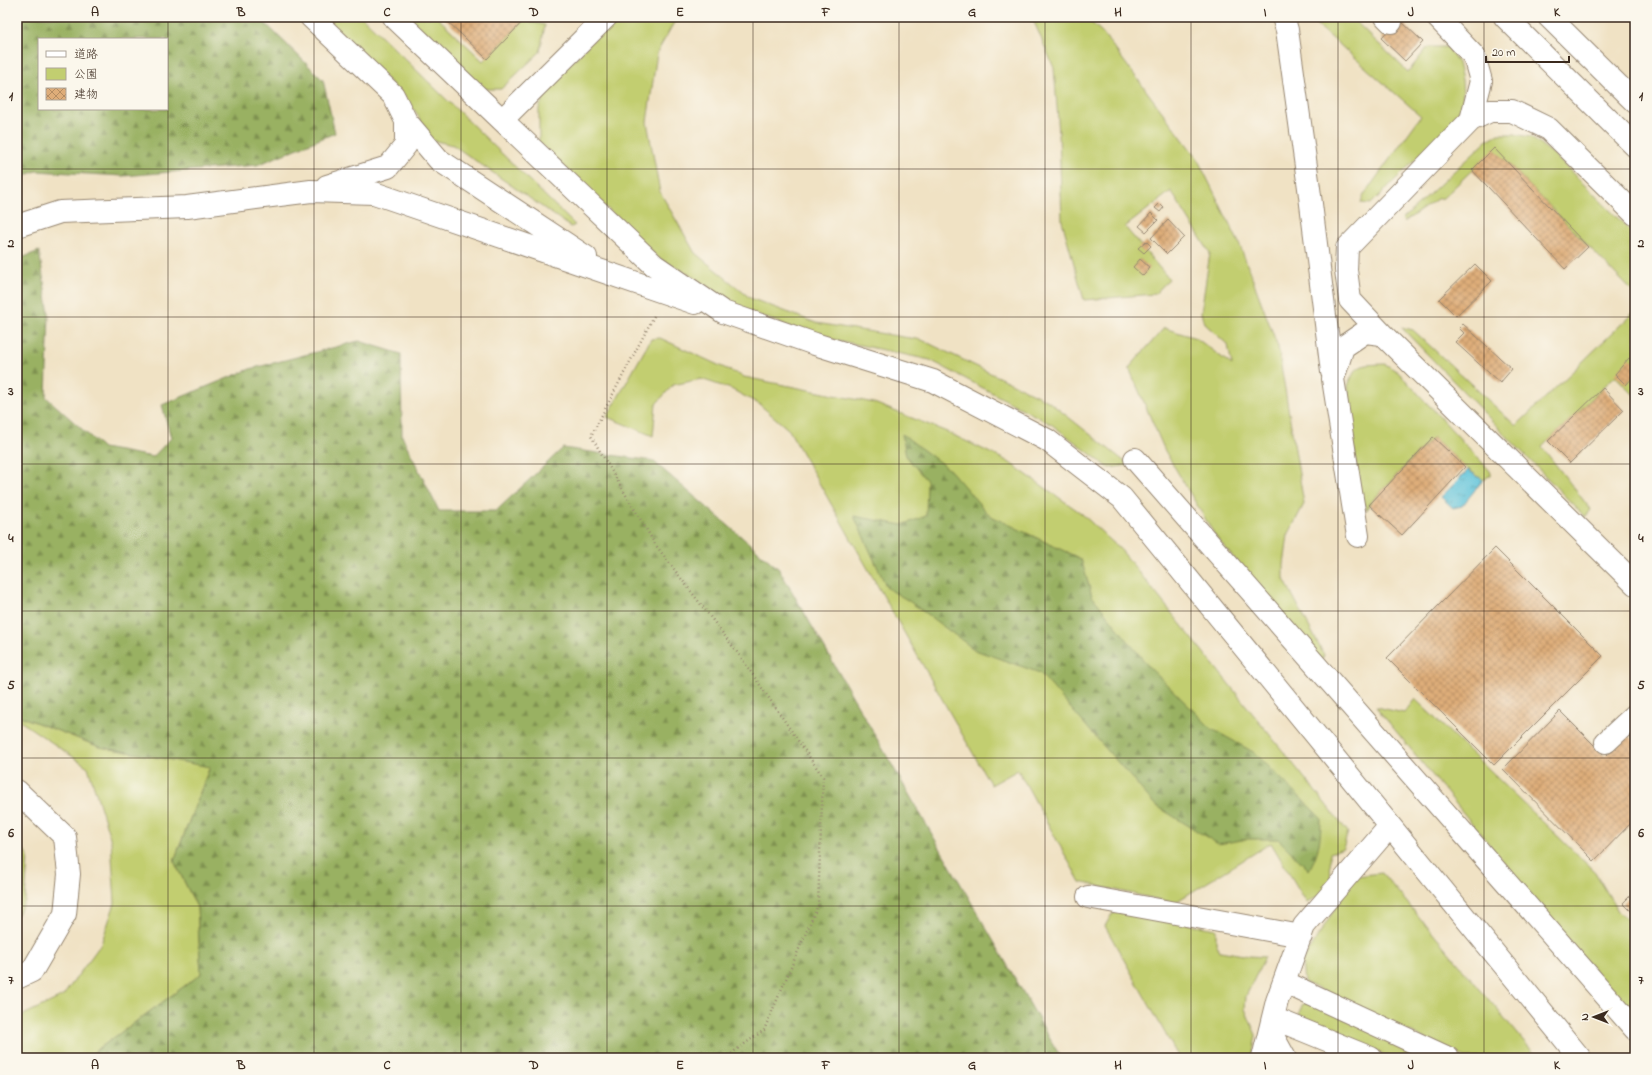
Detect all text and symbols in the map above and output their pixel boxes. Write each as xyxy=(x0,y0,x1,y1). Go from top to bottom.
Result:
text: A xyxy=(91,3,99,22)
text: B xyxy=(236,3,246,22)
text: C xyxy=(383,3,391,22)
text: D xyxy=(528,3,539,22)
text: E xyxy=(676,3,684,22)
text: F xyxy=(821,3,831,22)
text: G xyxy=(968,3,976,22)
text: H xyxy=(1114,3,1122,22)
text: I xyxy=(1263,3,1267,22)
text: J xyxy=(1408,3,1414,22)
text: K xyxy=(1554,3,1561,22)
legend xyxy=(38,38,168,110)
scale bar xyxy=(1486,38,1569,64)
text: 20 m xyxy=(1492,44,1515,62)
text: 道路 xyxy=(74,46,98,64)
text: 公園 xyxy=(74,66,98,84)
text: 建物 xyxy=(74,86,98,104)
text: 1 xyxy=(9,87,14,106)
text: 1 xyxy=(1639,87,1644,106)
text: 2 xyxy=(7,234,15,253)
text: 2 xyxy=(1637,234,1645,253)
text: 3 xyxy=(7,382,14,401)
text: 3 xyxy=(1637,382,1644,401)
text: 4 xyxy=(7,529,14,548)
text: 4 xyxy=(1637,529,1644,548)
text: 5 xyxy=(7,676,15,695)
text: 5 xyxy=(1637,676,1645,695)
text: 6 xyxy=(7,824,14,843)
text: 6 xyxy=(1637,824,1644,843)
text: 7 xyxy=(8,971,14,990)
text: 7 xyxy=(1638,971,1644,990)
north arrow xyxy=(1574,997,1614,1037)
text: N xyxy=(1577,1013,1593,1021)
text: A xyxy=(91,1056,99,1075)
text: B xyxy=(236,1056,246,1075)
text: C xyxy=(383,1056,391,1075)
text: D xyxy=(528,1056,539,1075)
text: E xyxy=(676,1056,684,1075)
text: F xyxy=(821,1056,831,1075)
text: G xyxy=(968,1056,976,1075)
text: H xyxy=(1114,1056,1122,1075)
text: I xyxy=(1263,1056,1267,1075)
text: J xyxy=(1408,1056,1414,1075)
text: K xyxy=(1554,1056,1561,1075)

